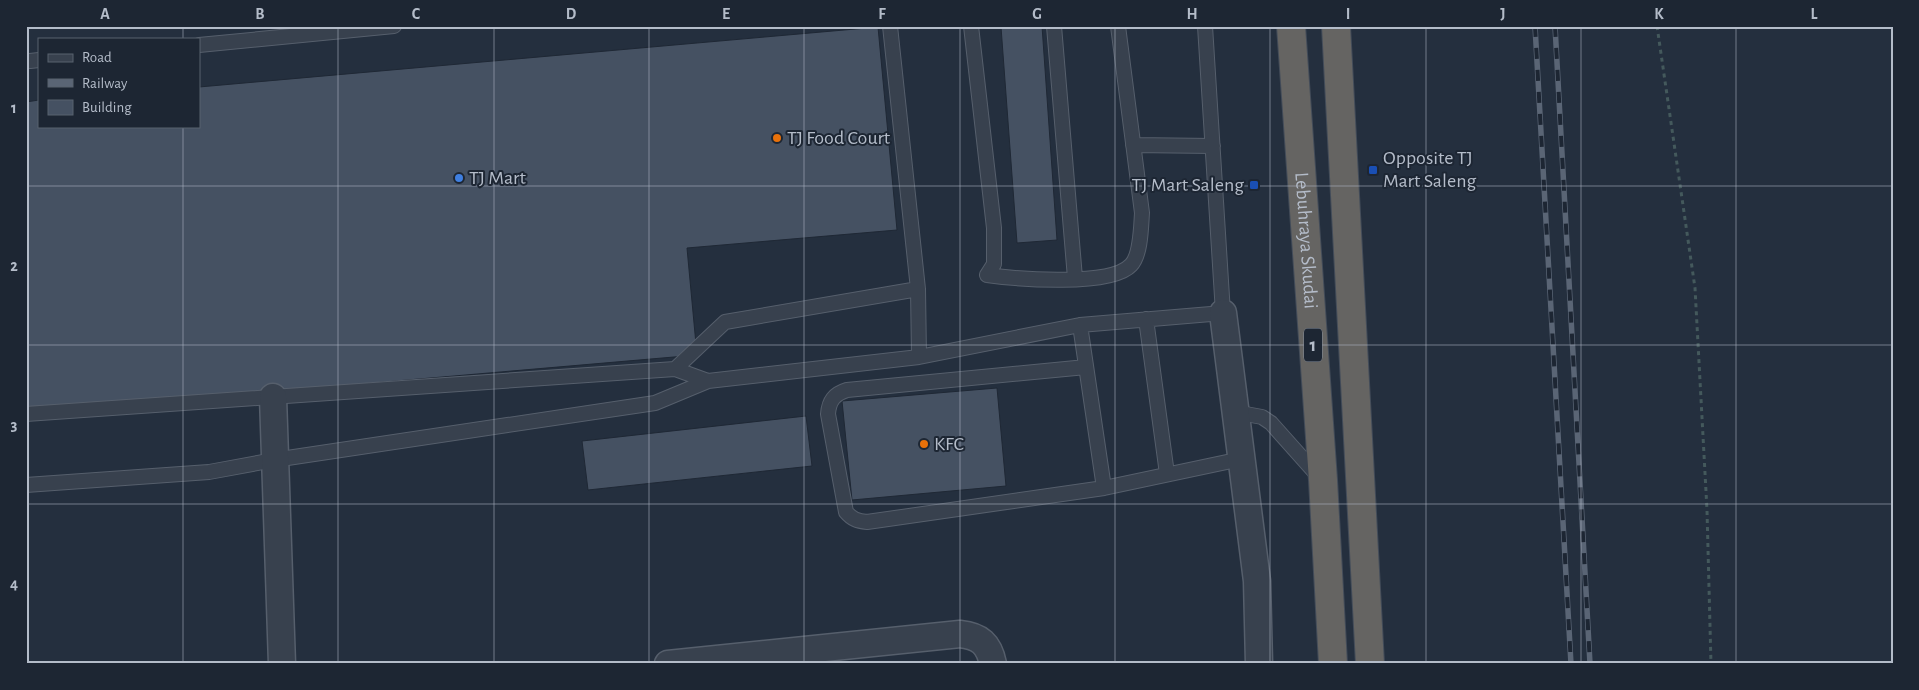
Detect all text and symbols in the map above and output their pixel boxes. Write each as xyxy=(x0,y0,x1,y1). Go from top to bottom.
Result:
text: A xyxy=(100,6,110,22)
text: B xyxy=(255,6,265,22)
text: C xyxy=(412,6,421,22)
text: D xyxy=(566,6,577,22)
text: E xyxy=(722,6,730,22)
text: F xyxy=(878,6,886,22)
text: G xyxy=(1032,6,1042,22)
text: H xyxy=(1186,6,1198,22)
text: I xyxy=(1346,6,1350,22)
text: J xyxy=(1500,6,1506,22)
text: K xyxy=(1654,6,1664,22)
text: L xyxy=(1811,6,1818,22)
legend xyxy=(38,38,200,128)
text: Road xyxy=(82,50,112,65)
text: Railway xyxy=(82,76,128,91)
text: 1 xyxy=(11,100,17,116)
text: Building xyxy=(82,100,132,115)
place label: TJ Food Court xyxy=(787,128,891,148)
marker: TJ Food Court xyxy=(771,132,783,144)
place label: Opposite TJ Mart Saleng xyxy=(1383,148,1477,191)
marker: Opposite TJ Mart Saleng xyxy=(1367,164,1379,176)
place label: TJ Mart xyxy=(469,168,526,188)
street label: Lebuhraya Skudai xyxy=(1291,171,1321,310)
marker: TJ Mart xyxy=(453,172,465,184)
place label: TJ Mart Saleng xyxy=(1131,175,1244,195)
marker: TJ Mart Saleng xyxy=(1248,179,1260,191)
text: 2 xyxy=(10,258,18,274)
road number: 1 xyxy=(1304,328,1322,362)
text: 3 xyxy=(11,417,18,433)
place label: KFC xyxy=(934,434,964,454)
marker: KFC xyxy=(918,438,930,450)
text: 4 xyxy=(10,576,18,592)

